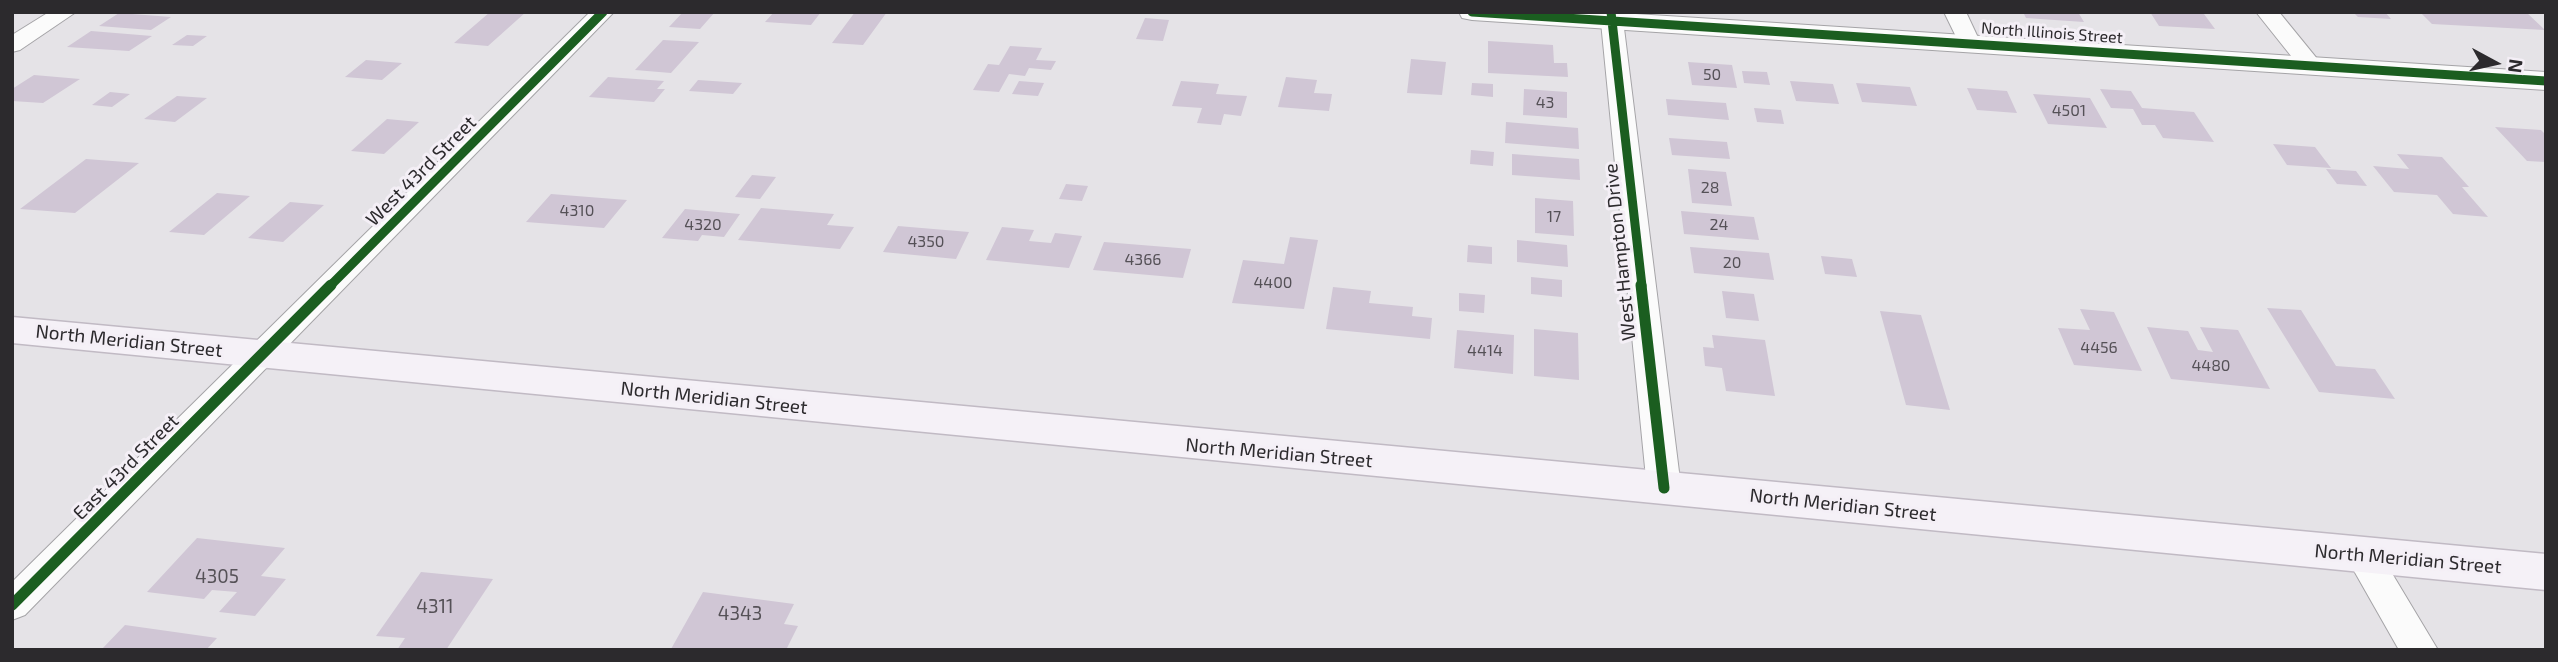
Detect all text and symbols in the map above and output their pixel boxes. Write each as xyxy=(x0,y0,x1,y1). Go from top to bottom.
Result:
street label: North Illinois Street xyxy=(1981,18,2123,48)
north arrow xyxy=(2460,28,2530,98)
text: N xyxy=(2504,58,2529,74)
house number: 50 xyxy=(1703,65,1721,85)
house number: 43 xyxy=(1536,93,1554,113)
house number: 4501 xyxy=(2052,101,2086,121)
street label: West 43rd Street xyxy=(361,111,481,231)
street label: West Hampton Drive xyxy=(1599,162,1641,342)
house number: 28 xyxy=(1701,178,1719,198)
house number: 4310 xyxy=(560,201,594,221)
house number: 17 xyxy=(1547,207,1561,227)
house number: 4320 xyxy=(684,215,722,235)
house number: 24 xyxy=(1710,215,1728,235)
house number: 4350 xyxy=(908,232,944,252)
house number: 4366 xyxy=(1124,250,1162,270)
house number: 20 xyxy=(1723,253,1741,273)
house number: 4400 xyxy=(1254,273,1292,293)
street label: North Meridian Street xyxy=(35,320,223,362)
house number: 4456 xyxy=(2080,338,2118,358)
house number: 4414 xyxy=(1467,341,1503,361)
house number: 4480 xyxy=(2191,356,2231,376)
street label: North Meridian Street xyxy=(620,377,808,419)
street label: East 43rd Street xyxy=(69,410,183,524)
street label: North Meridian Street xyxy=(1185,433,1373,473)
street label: North Meridian Street xyxy=(1749,484,1937,526)
street label: North Meridian Street xyxy=(2314,539,2502,579)
house number: 4305 xyxy=(195,566,239,588)
house number: 4311 xyxy=(416,596,454,618)
house number: 4343 xyxy=(718,603,762,625)

